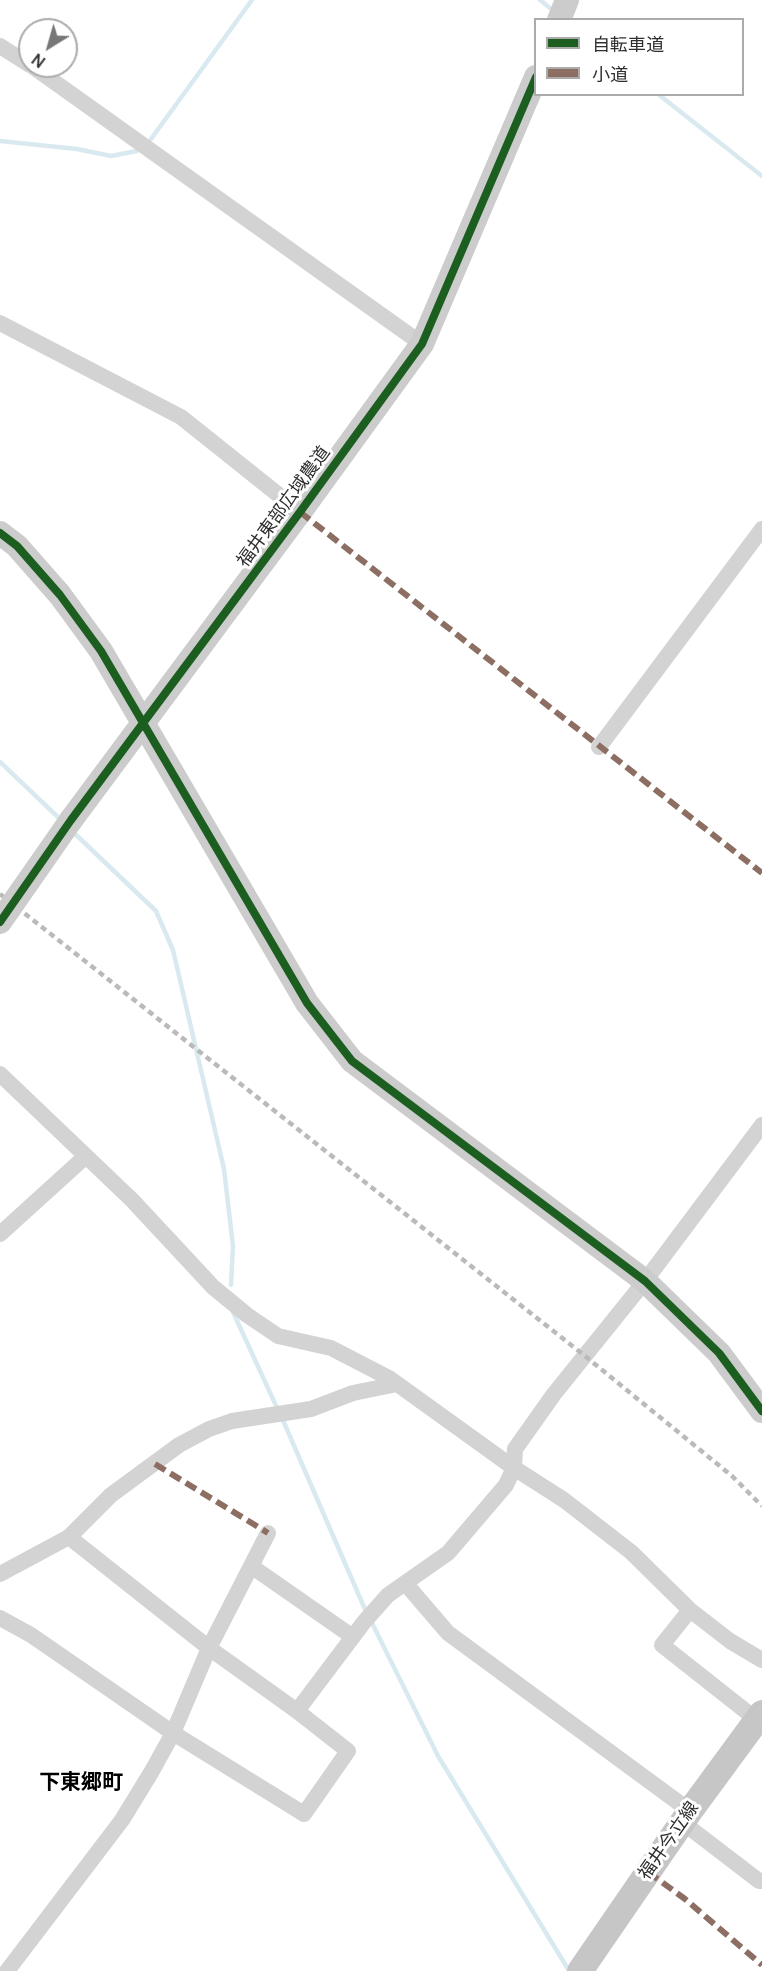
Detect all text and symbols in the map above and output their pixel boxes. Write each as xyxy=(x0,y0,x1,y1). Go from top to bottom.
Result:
north arrow xyxy=(18,18,78,78)
legend xyxy=(534,18,744,96)
text: 自転車道 xyxy=(592,32,664,56)
text: N xyxy=(27,49,50,73)
text: 小道 xyxy=(592,62,628,86)
street label: 福井東部広域農道 xyxy=(233,442,335,572)
district label: 下東郷町 xyxy=(39,1770,123,1796)
street label: 福井今立線 xyxy=(634,1798,704,1884)

